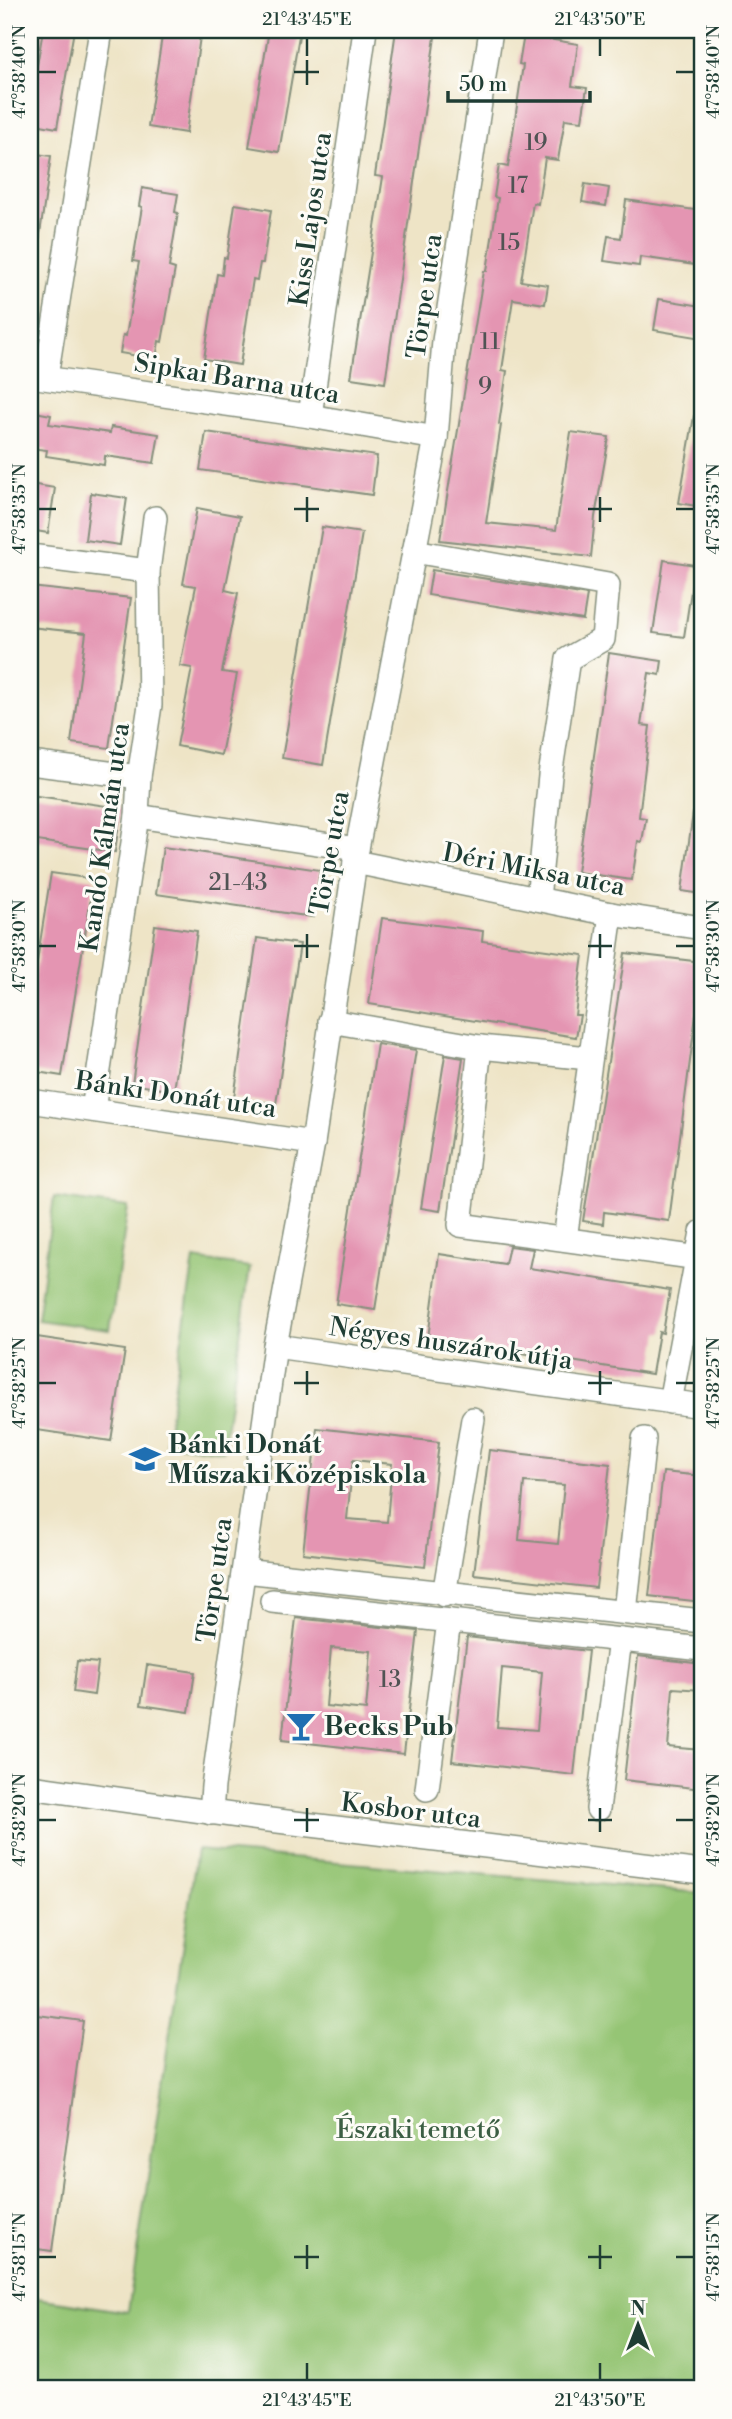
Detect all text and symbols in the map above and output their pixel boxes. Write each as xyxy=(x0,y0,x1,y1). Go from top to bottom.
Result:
text: 21°43'45"E xyxy=(262,8,352,31)
text: 21°43'50"E xyxy=(555,8,645,31)
text: 47°58'40"N xyxy=(8,25,31,119)
text: 47°58'40"N xyxy=(702,25,725,119)
scale bar xyxy=(448,60,590,104)
text: 50 m xyxy=(459,72,507,98)
street label: Kiss Lajos utca xyxy=(283,129,339,308)
house number: 19 xyxy=(524,129,548,157)
house number: 17 xyxy=(508,172,529,200)
house number: 15 xyxy=(498,229,520,257)
street label: Törpe utca xyxy=(400,231,450,361)
house number: 11 xyxy=(480,328,500,356)
street label: Sipkai Barna utca xyxy=(132,347,342,411)
house number: 9 xyxy=(478,373,492,401)
text: 47°58'35"N xyxy=(8,463,31,554)
text: 47°58'35"N xyxy=(702,463,725,554)
street label: Kandó Kálmán utca xyxy=(73,720,137,954)
street label: Törpe utca xyxy=(303,788,357,918)
street label: Déri Miksa utca xyxy=(440,837,629,904)
house number: 21-43 xyxy=(209,869,267,897)
text: 47°58'30"N xyxy=(8,899,31,992)
text: 47°58'30"N xyxy=(702,899,725,992)
street label: Bánki Donát utca xyxy=(72,1065,279,1125)
street label: Négyes huszárok útja xyxy=(327,1311,575,1377)
text: 47°58'25"N xyxy=(8,1337,31,1429)
text: 47°58'25"N xyxy=(702,1337,725,1429)
place label: Bánki Donát Műszaki Középiskola xyxy=(168,1429,427,1491)
school or university icon: Bánki Donát Műszaki Középiskola xyxy=(128,1442,162,1476)
street label: Törpe utca xyxy=(190,1515,240,1645)
house number: 13 xyxy=(379,1666,401,1694)
bar icon: Becks Pub xyxy=(284,1709,318,1743)
place label: Becks Pub xyxy=(324,1711,454,1743)
text: 47°58'20"N xyxy=(8,1773,31,1867)
text: 47°58'20"N xyxy=(702,1773,725,1867)
street label: Kosbor utca xyxy=(339,1787,484,1836)
park label: Északi temető xyxy=(336,2112,500,2146)
text: 47°58'15"N xyxy=(8,2212,31,2301)
text: 47°58'15"N xyxy=(702,2212,725,2301)
north arrow xyxy=(602,2290,672,2360)
text: N xyxy=(630,2297,646,2321)
text: 21°43'45"E xyxy=(262,2389,352,2412)
text: 21°43'50"E xyxy=(555,2389,645,2412)

